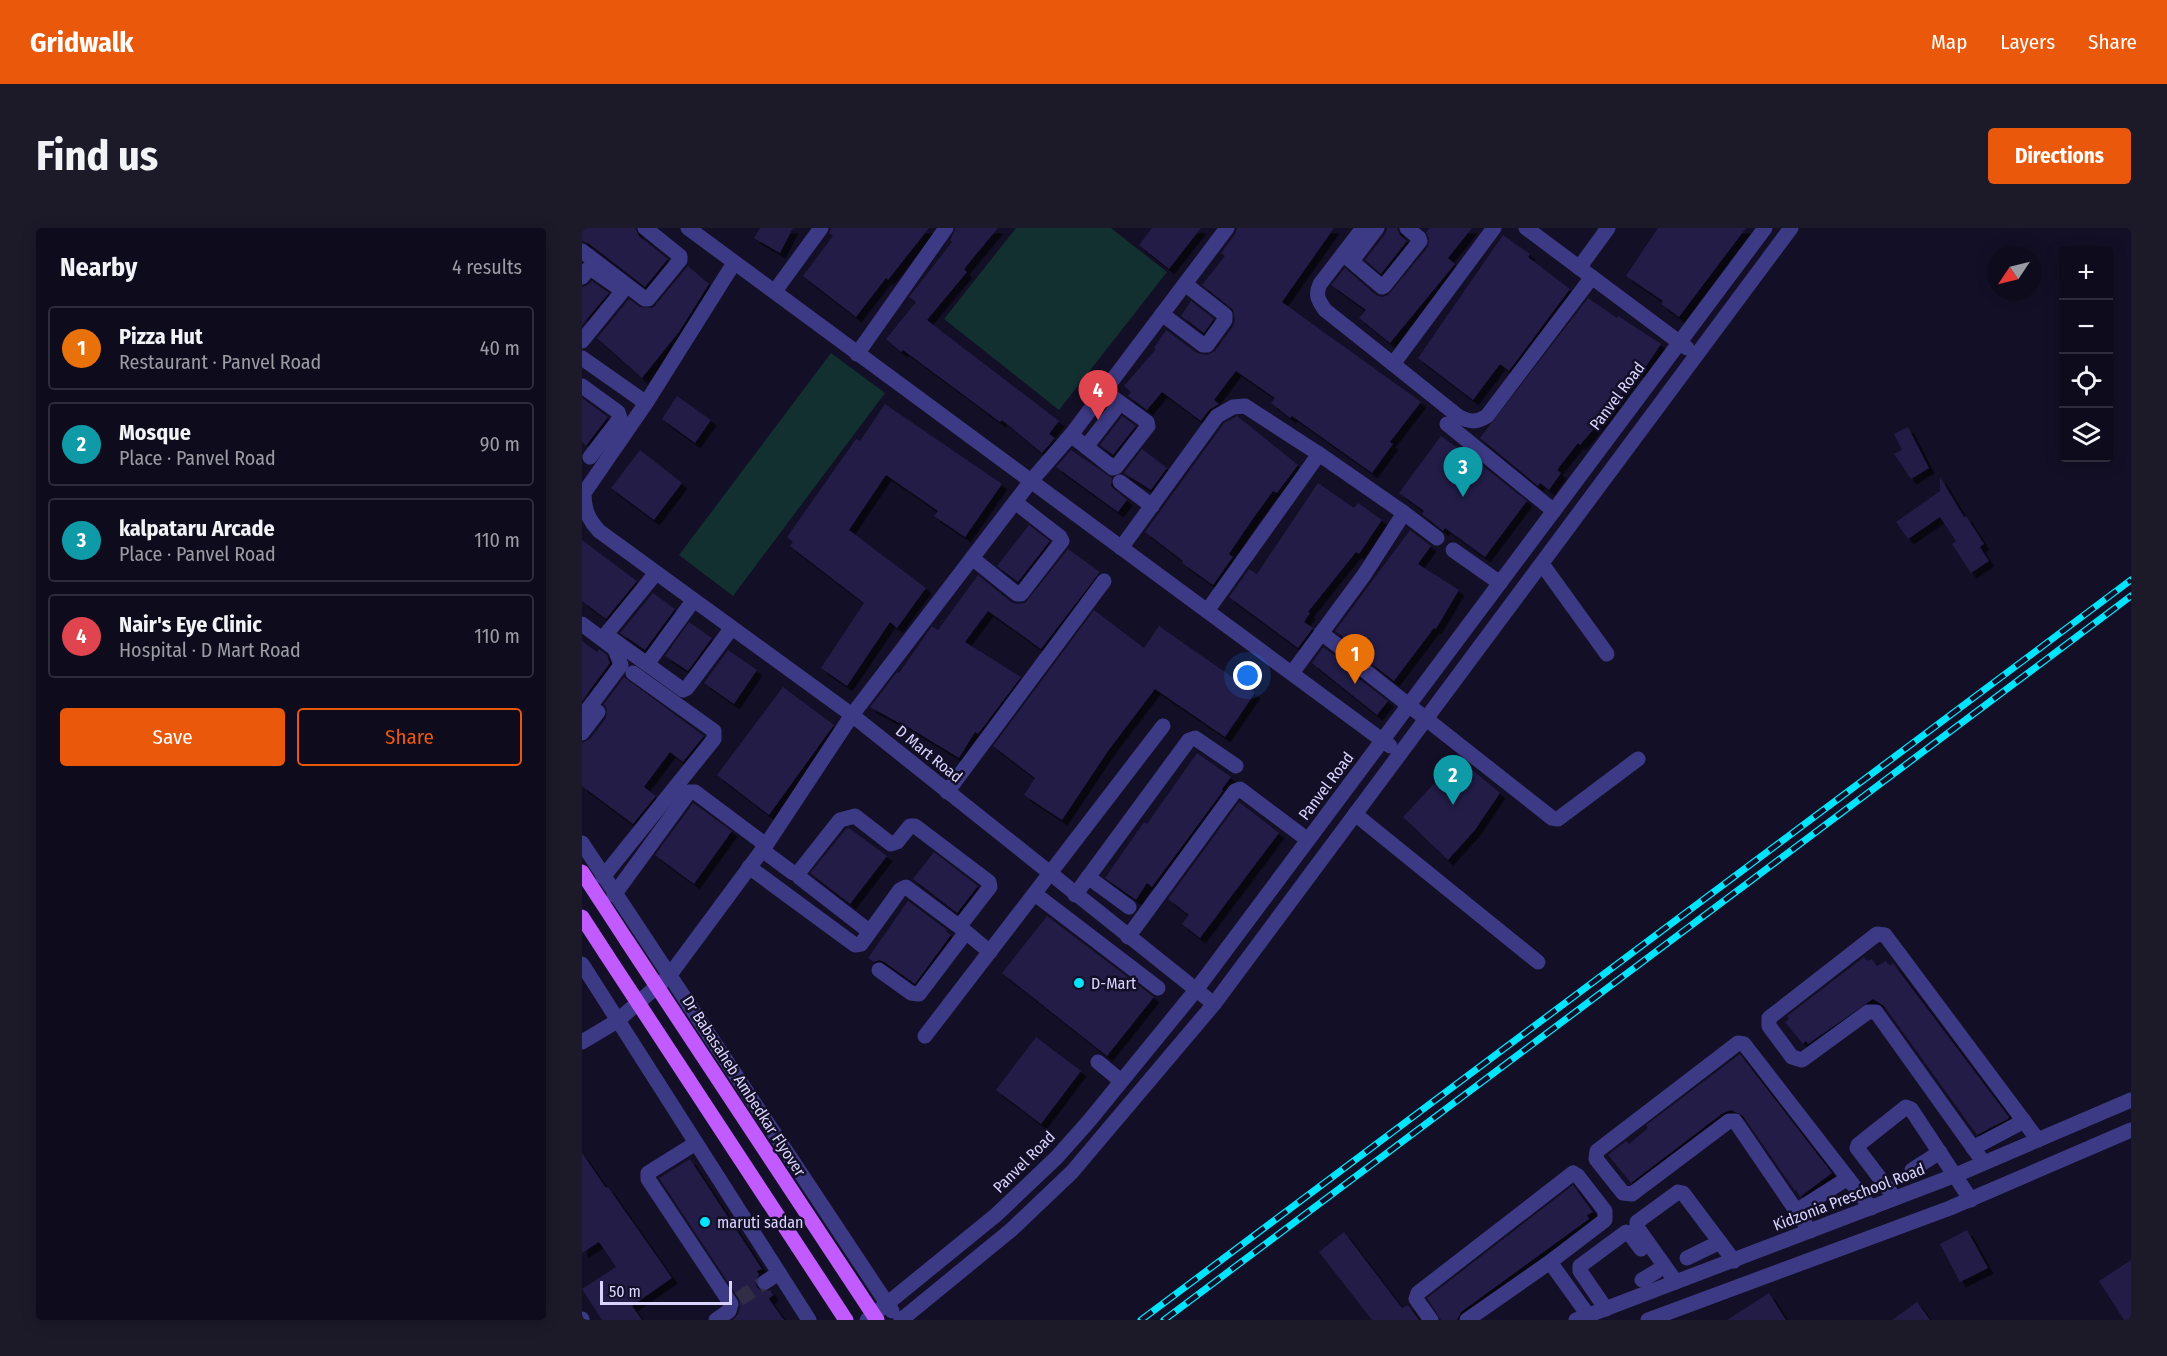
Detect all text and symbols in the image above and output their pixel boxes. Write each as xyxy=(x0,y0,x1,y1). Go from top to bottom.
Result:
text: Gridwalk xyxy=(30,26,134,59)
text: Map xyxy=(1931,29,1967,55)
text: Layers xyxy=(2000,29,2055,55)
text: Share xyxy=(2088,29,2137,55)
button: Directions xyxy=(1988,128,2131,184)
text: Find us xyxy=(36,131,158,181)
north arrow xyxy=(1987,246,2041,300)
map controls xyxy=(2059,246,2113,462)
button: + xyxy=(2059,246,2113,300)
text: Nearby xyxy=(60,252,137,283)
text: 4 results xyxy=(452,255,522,279)
button: − xyxy=(2059,300,2113,354)
text: Pizza Hut xyxy=(119,323,203,350)
text: 1 xyxy=(77,336,86,360)
text: 40 m xyxy=(480,336,520,360)
text: Restaurant · Panvel Road xyxy=(119,350,321,374)
button: locate xyxy=(2059,354,2113,408)
street label: Panvel Road xyxy=(1585,358,1649,434)
pin: 4 xyxy=(1078,370,1118,420)
button: layers xyxy=(2059,408,2113,462)
text: Mosque xyxy=(119,419,191,446)
text: 2 xyxy=(77,432,86,456)
text: 90 m xyxy=(480,432,520,456)
text: Place · Panvel Road xyxy=(119,446,276,470)
pin: 3 xyxy=(1444,448,1482,497)
text: kalpataru Arcade xyxy=(119,515,275,542)
text: 3 xyxy=(77,528,86,552)
text: 110 m xyxy=(474,528,520,552)
text: Place · Panvel Road xyxy=(119,542,276,566)
text: Nair's Eye Clinic xyxy=(119,611,262,638)
text: 4 xyxy=(76,624,87,648)
text: 110 m xyxy=(474,624,520,648)
pin: 1 xyxy=(1336,634,1374,684)
text: Hospital · D Mart Road xyxy=(119,638,301,662)
your location xyxy=(1233,661,1262,690)
button: Save xyxy=(60,708,285,766)
button: Share xyxy=(297,708,522,766)
street label: D Mart Road xyxy=(892,721,966,787)
street label: Panvel Road xyxy=(1294,748,1358,824)
pin: 2 xyxy=(1434,756,1472,805)
place label: D-Mart xyxy=(1091,974,1137,993)
marker: D-Mart xyxy=(1072,976,1086,990)
street label: Dr Babasaheb Ambedkar Flyover xyxy=(678,992,810,1180)
street label: Panvel Road xyxy=(989,1127,1059,1197)
street label: Kidzonia Preschool Road xyxy=(1770,1159,1928,1235)
place label: maruti sadan xyxy=(717,1213,804,1232)
marker: maruti sadan xyxy=(698,1215,712,1229)
scale bar xyxy=(600,1278,732,1306)
text: 50 m xyxy=(609,1282,641,1301)

